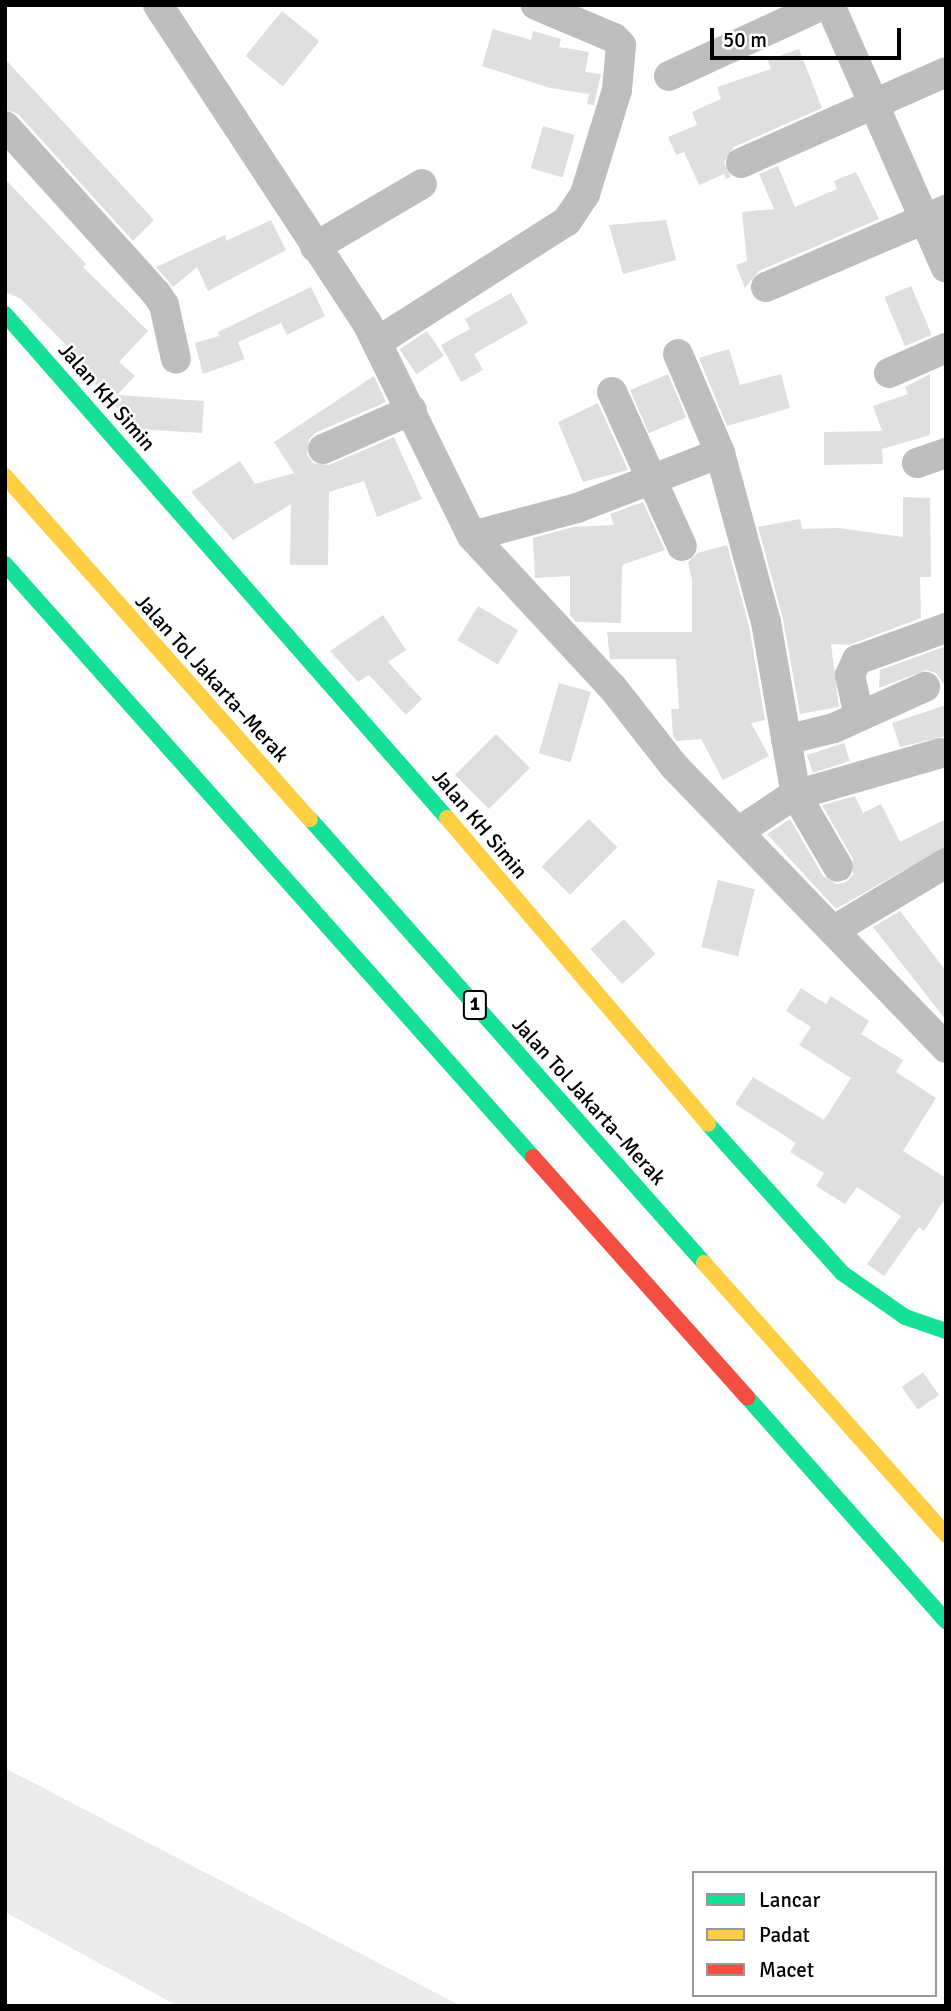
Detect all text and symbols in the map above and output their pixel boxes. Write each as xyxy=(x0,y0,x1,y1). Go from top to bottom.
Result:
scale bar xyxy=(713,14,904,58)
text: 50 m xyxy=(723,27,767,53)
street label: Jalan KH Simin xyxy=(53,338,161,456)
street label: Jalan Tol Jakarta–Merak xyxy=(130,589,294,767)
street label: Jalan KH Simin xyxy=(427,764,533,884)
road number: 1 xyxy=(463,990,487,1021)
street label: Jalan Tol Jakarta–Merak xyxy=(507,1012,671,1190)
legend xyxy=(692,1871,937,1997)
text: Lancar xyxy=(759,1887,820,1913)
text: Padat xyxy=(759,1922,810,1948)
text: Macet xyxy=(759,1957,814,1983)

